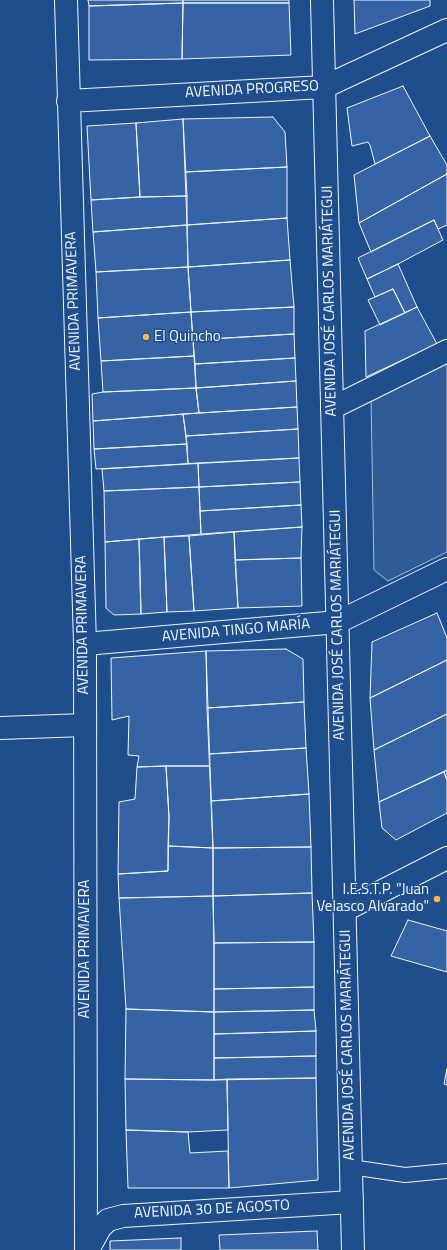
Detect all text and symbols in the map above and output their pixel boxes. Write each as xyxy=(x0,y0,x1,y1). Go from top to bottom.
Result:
street label: AVENIDA PROGRESO xyxy=(185,78,319,102)
street label: AVENIDA JOSÉ CARLOS MARIÁTEGUI xyxy=(319,185,341,417)
street label: AVENIDA PRIMAVERA xyxy=(63,231,85,371)
place label: El Quincho xyxy=(154,328,221,346)
marker: El Quincho xyxy=(141,332,151,342)
street label: AVENIDA JOSÉ CARLOS MARIÁTEGUI xyxy=(327,509,349,741)
street label: AVENIDA PRIMAVERA xyxy=(73,555,93,695)
street label: AVENIDA TINGO MARÍA xyxy=(161,616,311,646)
street label: AVENIDA PRIMAVERA xyxy=(76,879,94,1019)
place label: I.E.S.T.P. "Juan Velasco Alvarado" xyxy=(317,881,429,916)
marker: I.E.S.T.P. "Juan Velasco Alvarado" xyxy=(432,894,442,904)
street label: AVENIDA JOSÉ CARLOS MARIÁTEGUI xyxy=(337,929,359,1161)
street label: AVENIDA 30 DE AGOSTO xyxy=(134,1197,290,1223)

